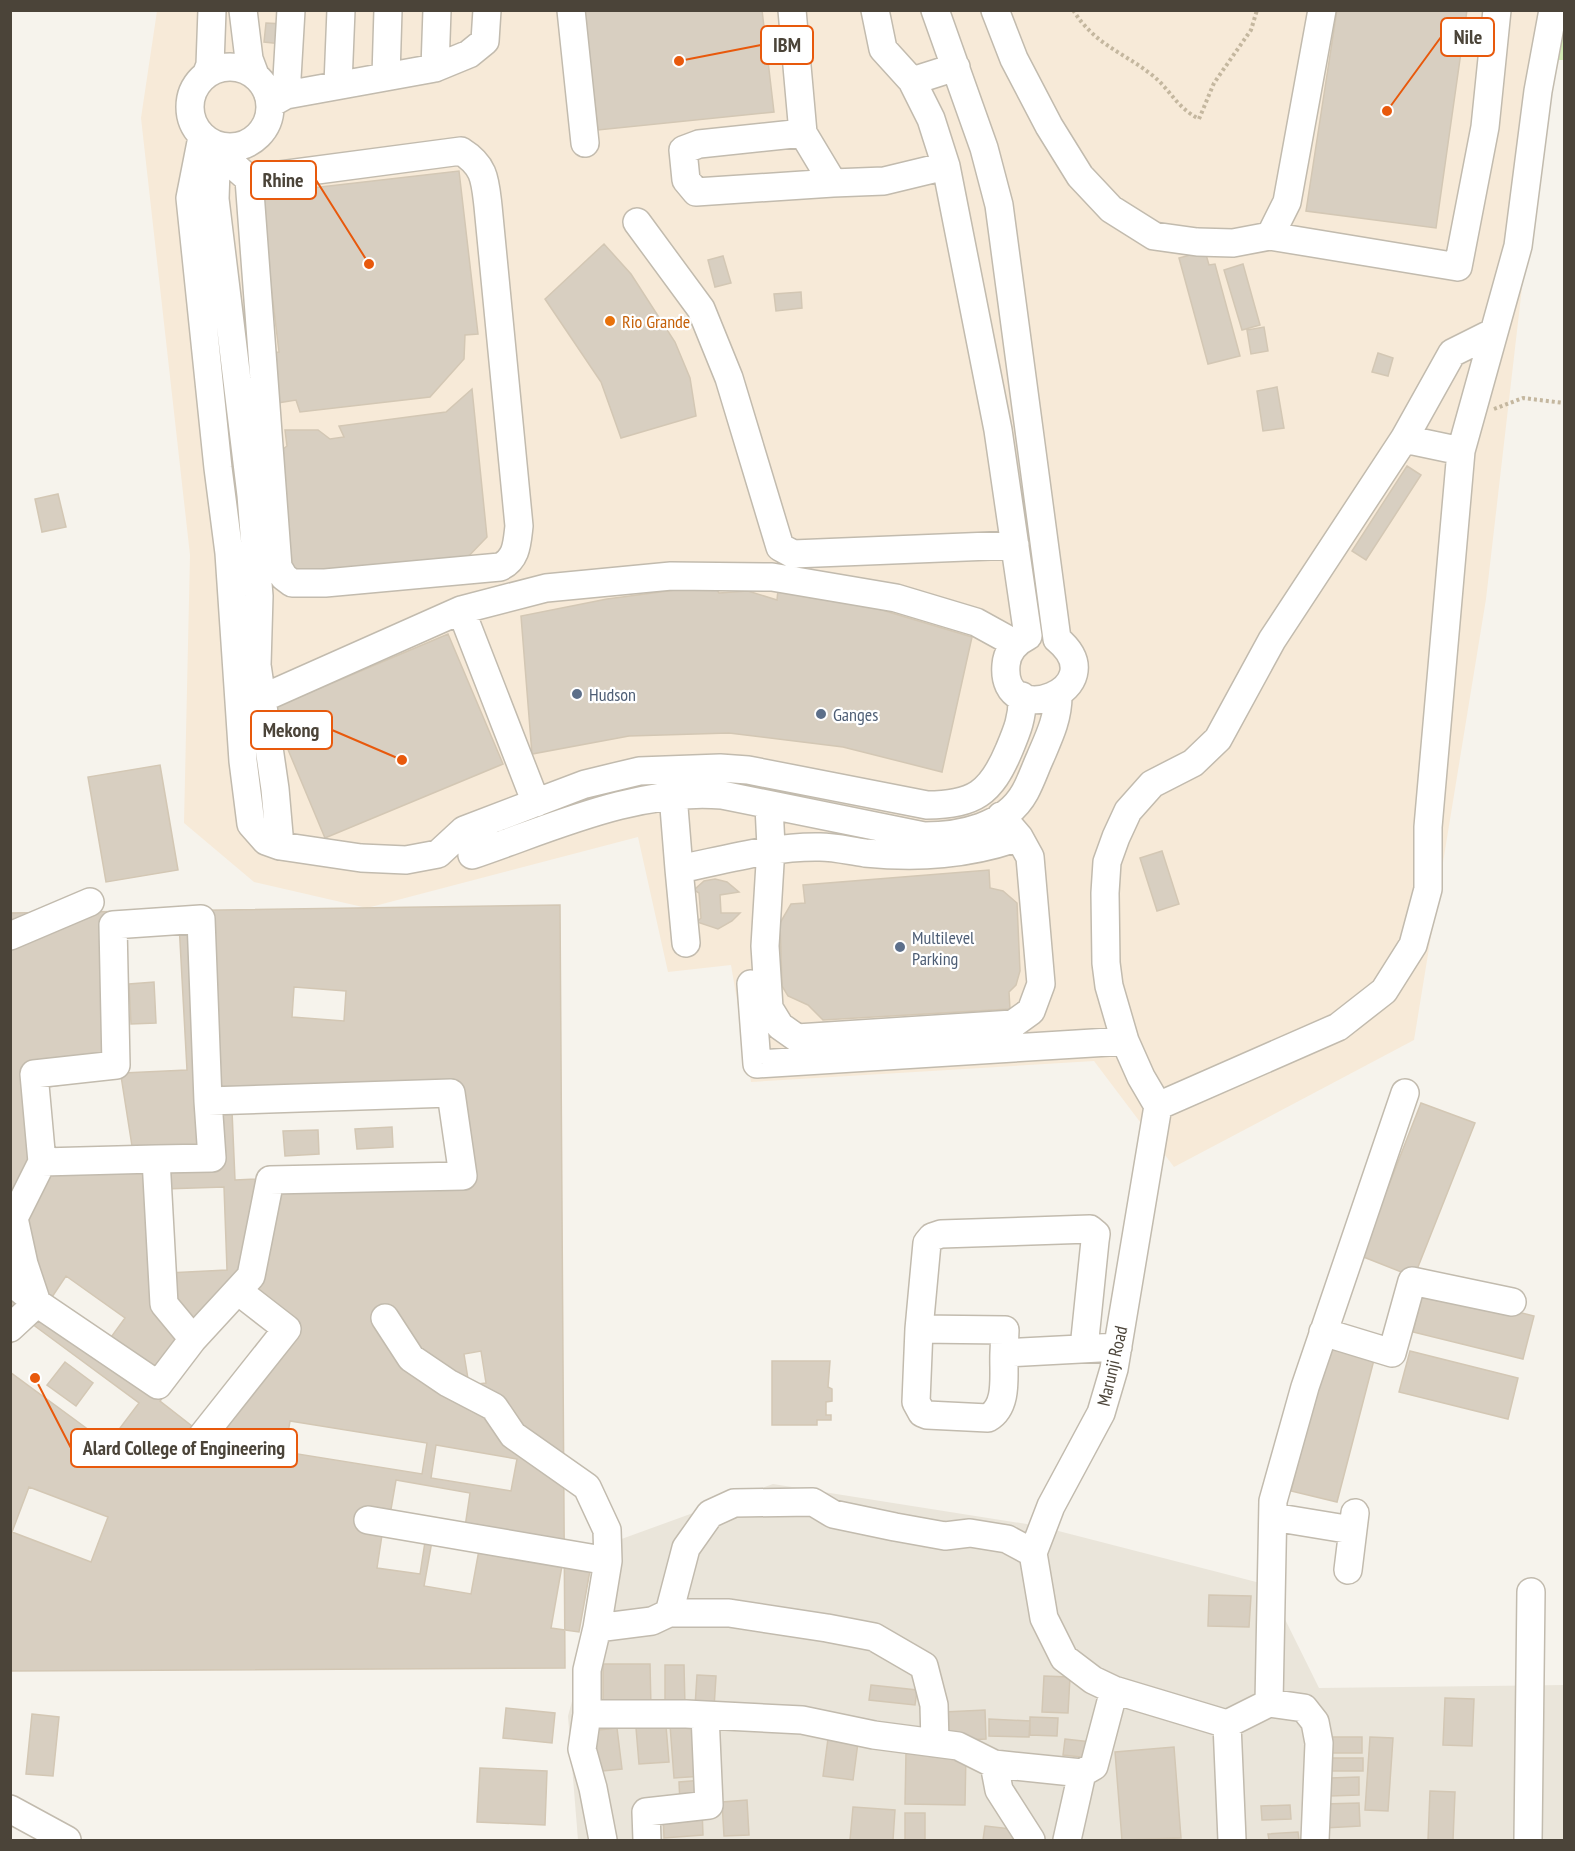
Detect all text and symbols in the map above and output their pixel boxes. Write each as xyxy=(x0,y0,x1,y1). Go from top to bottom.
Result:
callout: Nile xyxy=(1441,18,1494,56)
text: Nile xyxy=(1454,24,1482,50)
callout: IBM xyxy=(761,26,813,64)
text: IBM xyxy=(773,32,801,58)
callout: Rhine xyxy=(251,161,316,199)
text: Rhine xyxy=(262,167,304,193)
place label: Rio Grande xyxy=(622,310,690,333)
marker: Rio Grande xyxy=(603,314,617,328)
place label: Hudson xyxy=(589,683,636,706)
marker: Hudson xyxy=(570,687,584,701)
place label: Ganges xyxy=(833,703,878,726)
marker: Ganges xyxy=(814,707,828,721)
callout: Mekong xyxy=(251,711,332,749)
text: Mekong xyxy=(263,717,319,743)
place label: Multilevel Parking xyxy=(912,926,975,970)
marker: Multilevel Parking xyxy=(893,940,907,954)
street label: Marunji Road xyxy=(1092,1324,1132,1408)
callout: Alard College of Engineering xyxy=(71,1429,297,1467)
text: Alard College of Engineering xyxy=(82,1435,285,1461)

